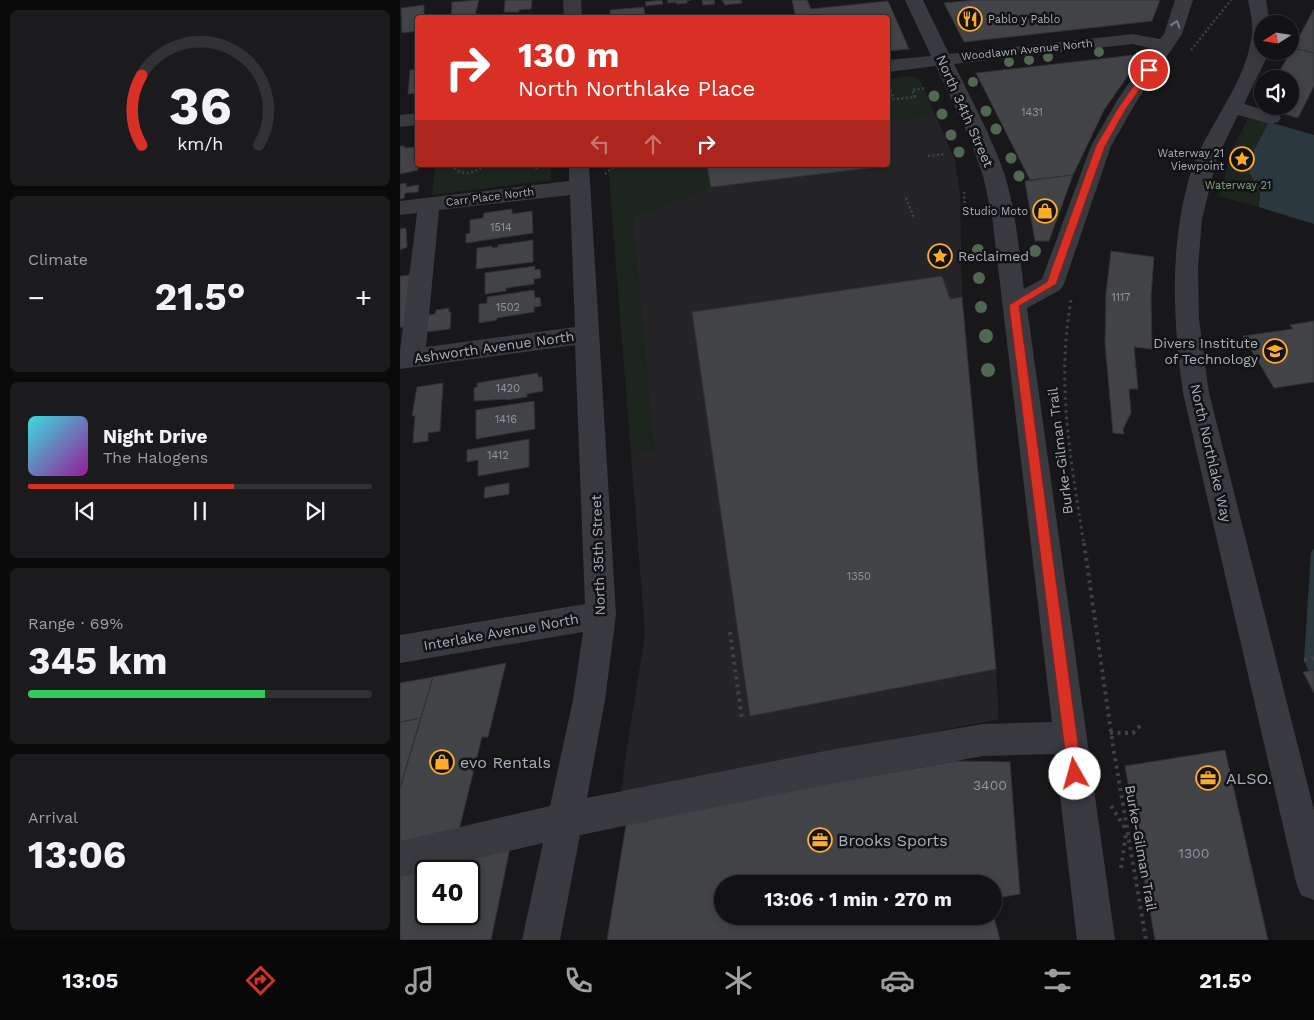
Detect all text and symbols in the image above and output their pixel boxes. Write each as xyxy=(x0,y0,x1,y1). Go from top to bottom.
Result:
restaurant icon: Pablo y Pablo xyxy=(957,6,983,32)
place label: Pablo y Pablo xyxy=(988,13,1060,26)
north arrow xyxy=(1254,15,1299,60)
map controls xyxy=(1254,15,1299,115)
one-way arrow xyxy=(1171,20,1181,29)
text: 130 m xyxy=(518,34,619,76)
icon: right xyxy=(435,35,500,100)
street label: Woodlawn Avenue North xyxy=(961,37,1093,63)
pin xyxy=(1128,49,1170,91)
street label: North 34th Street xyxy=(933,52,997,170)
icon: arrive xyxy=(1135,56,1163,84)
button: sound xyxy=(1254,70,1299,115)
text: 36 xyxy=(169,76,231,137)
text: North Northlake Place xyxy=(518,76,755,101)
house number: 1431 xyxy=(1021,106,1043,119)
icon: left xyxy=(586,130,614,158)
icon: ahead xyxy=(639,130,667,158)
icon: right xyxy=(692,130,720,158)
text: km/h xyxy=(177,133,223,154)
place icon: Waterway 21 Viewpoint xyxy=(1229,146,1255,172)
place label: Waterway 21 Viewpoint xyxy=(1158,147,1224,173)
park label: Waterway 21 xyxy=(1205,179,1271,192)
street label: Carr Place North xyxy=(445,185,535,209)
shop icon: Studio Moto xyxy=(1032,198,1058,224)
place label: Studio Moto xyxy=(962,205,1028,218)
house number: 1514 xyxy=(490,221,512,234)
place icon: Reclaimed xyxy=(927,243,953,269)
place label: Reclaimed xyxy=(958,248,1029,264)
text: Climate xyxy=(28,250,88,269)
text: 21.5° xyxy=(154,275,246,319)
text: − xyxy=(28,281,45,314)
text: + xyxy=(355,281,372,314)
house number: 1117 xyxy=(1111,291,1131,304)
house number: 1502 xyxy=(496,301,520,314)
street label: Ashworth Avenue North xyxy=(413,328,575,366)
place label: Divers Institute of Technology xyxy=(1153,335,1259,367)
school or university icon: Divers Institute of Technology xyxy=(1262,338,1288,364)
house number: 1420 xyxy=(496,382,520,395)
street label: North Northlake Way xyxy=(1187,382,1235,525)
street label: Burke-Gilman Trail xyxy=(1044,386,1076,515)
house number: 1416 xyxy=(495,413,517,426)
text: Night Drive xyxy=(103,425,208,448)
text: The Halogens xyxy=(103,448,208,467)
house number: 1412 xyxy=(487,449,509,462)
street label: North 35th Street xyxy=(588,494,608,616)
icon: previous xyxy=(71,497,99,525)
icon: pause xyxy=(186,497,214,525)
icon: next xyxy=(301,497,329,525)
house number: 1350 xyxy=(847,570,871,583)
street label: Interlake Avenue North xyxy=(422,610,580,654)
text: Range · 69% xyxy=(28,614,123,633)
text: 345 km xyxy=(28,639,168,683)
position arrow xyxy=(1048,747,1100,799)
shop icon: evo Rentals xyxy=(429,749,455,775)
place label: evo Rentals xyxy=(460,753,551,772)
office icon: ALSO. xyxy=(1195,765,1221,791)
place label: ALSO. xyxy=(1226,769,1272,788)
house number: 3400 xyxy=(973,777,1007,793)
street label: Burke-Gilman Trail xyxy=(1122,784,1160,913)
text: Arrival xyxy=(28,808,78,827)
office icon: Brooks Sports xyxy=(807,827,833,853)
place label: Brooks Sports xyxy=(838,831,948,850)
text: 13:06 xyxy=(28,833,126,877)
house number: 1300 xyxy=(1178,845,1210,861)
speed limit sign: 40 xyxy=(415,860,480,925)
text: 13:06 · 1 min · 270 m xyxy=(764,888,952,911)
icon: directions xyxy=(243,963,278,998)
icon: music xyxy=(402,963,437,998)
icon: phone xyxy=(561,963,596,998)
icon: climate xyxy=(721,963,756,998)
icon: car xyxy=(880,963,915,998)
icon: filters xyxy=(1040,963,1075,998)
text: 13:05 xyxy=(62,968,118,993)
text: 21.5° xyxy=(1199,968,1252,993)

